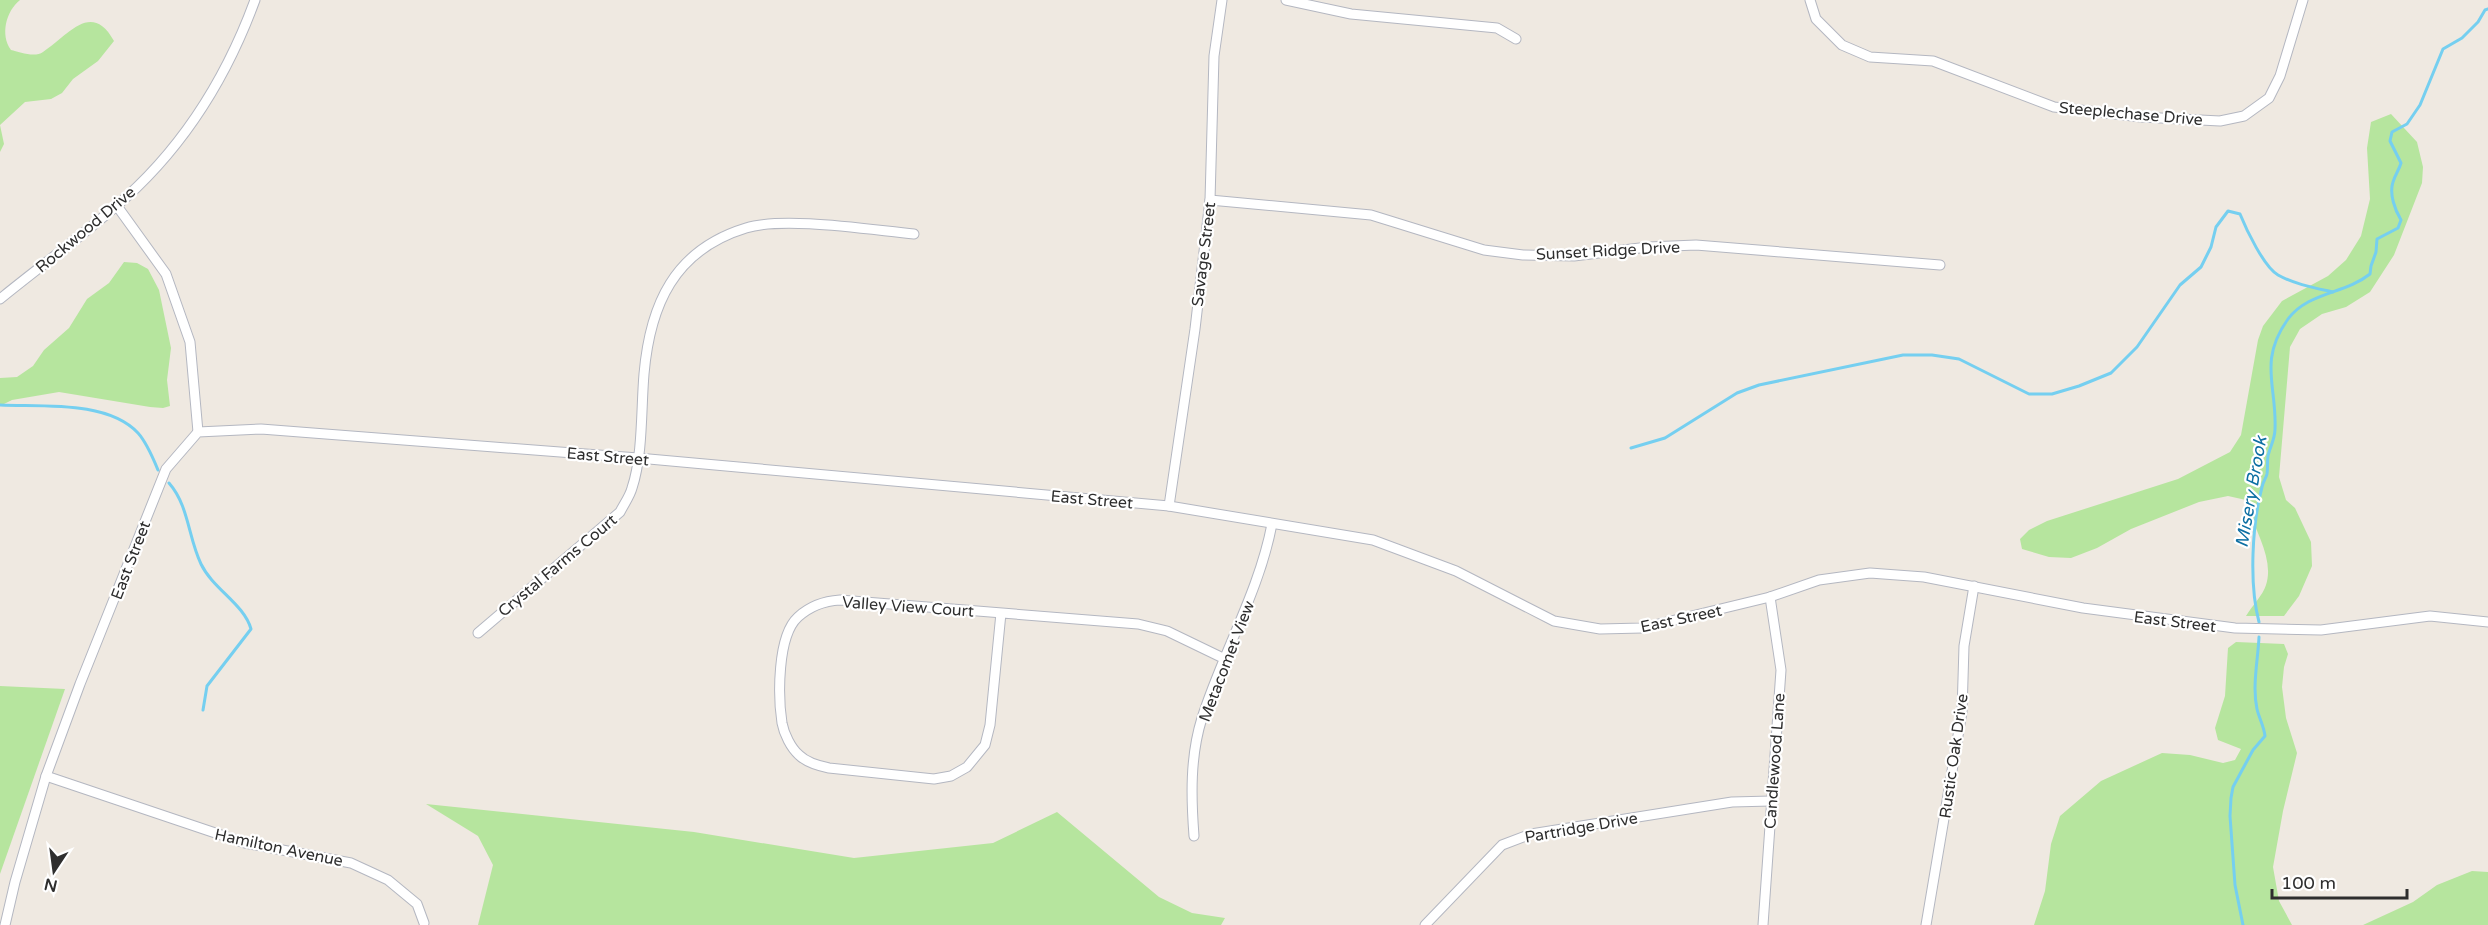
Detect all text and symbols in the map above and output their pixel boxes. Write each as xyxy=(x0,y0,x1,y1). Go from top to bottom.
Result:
street label: Steeplechase Drive xyxy=(2058,98,2204,130)
street label: Rockwood Drive xyxy=(32,182,140,277)
street label: Savage Street xyxy=(1188,201,1220,308)
street label: Sunset Ridge Drive xyxy=(1535,237,1681,265)
water label: Misery Brook xyxy=(2230,434,2272,549)
street label: East Street xyxy=(566,443,650,471)
street label: East Street xyxy=(1050,486,1134,514)
street label: Crystal Farms Court xyxy=(494,510,621,621)
street label: East Street xyxy=(107,518,155,603)
street label: Valley View Court xyxy=(841,592,975,622)
street label: Metacomet View xyxy=(1195,598,1259,725)
street label: East Street xyxy=(1639,601,1724,637)
street label: East Street xyxy=(2133,607,2217,637)
street label: Candlewood Lane xyxy=(1760,692,1790,830)
street label: Rustic Oak Drive xyxy=(1935,693,1973,820)
street label: Partridge Drive xyxy=(1523,808,1639,848)
street label: Hamilton Avenue xyxy=(213,825,345,871)
north arrow xyxy=(24,841,84,901)
scale bar xyxy=(2272,862,2407,900)
text: 100 m xyxy=(2281,872,2336,894)
text: N xyxy=(42,873,59,896)

